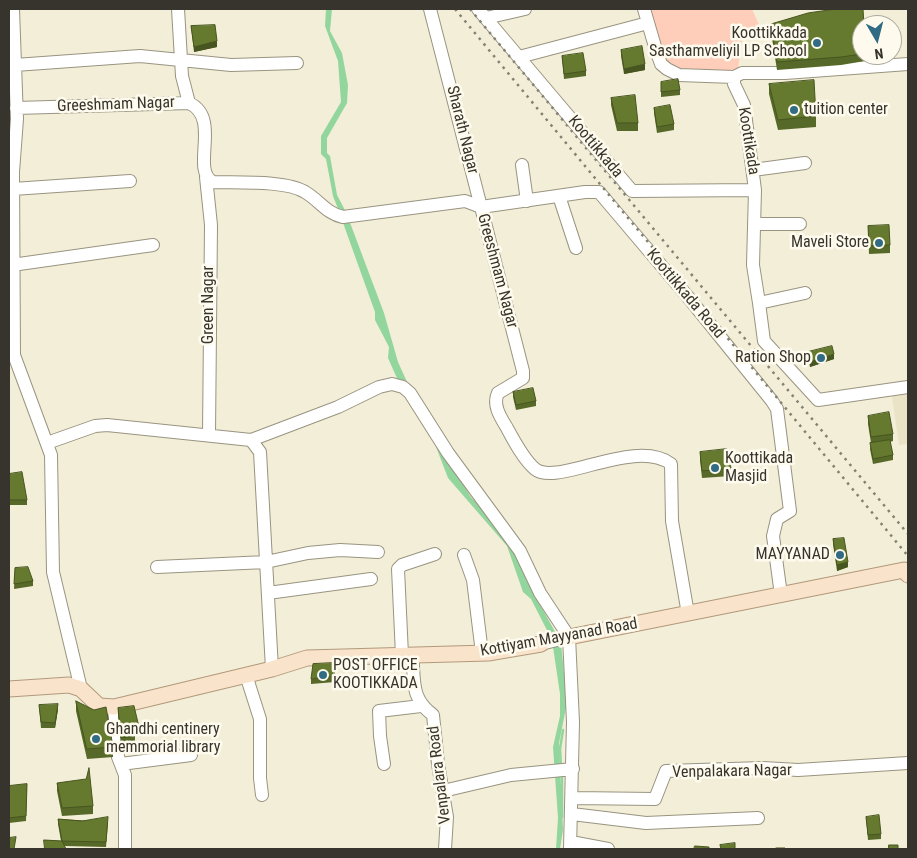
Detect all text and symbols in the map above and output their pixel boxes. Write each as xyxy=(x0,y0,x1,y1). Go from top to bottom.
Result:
north arrow xyxy=(852,15,902,65)
place label: Koottikkada Sasthamveliyil LP School xyxy=(649,24,807,62)
marker: Koottikkada Sasthamveliyil LP School xyxy=(811,37,823,49)
text: N xyxy=(874,45,884,62)
street label: Sharath Nagar xyxy=(442,84,482,176)
street label: Greeshmam Nagar xyxy=(57,93,175,117)
place label: tuition center xyxy=(804,100,888,120)
marker: tuition center xyxy=(788,104,800,116)
street label: Koottikada xyxy=(733,106,763,176)
street label: Koottikkada xyxy=(563,112,627,182)
street label: Greeshmam Nagar xyxy=(473,212,521,330)
place label: Maveli Store xyxy=(791,233,869,253)
marker: Maveli Store xyxy=(873,237,885,249)
street label: Koottikkada Road xyxy=(642,245,728,343)
street label: Green Nagar xyxy=(199,266,219,344)
place label: Ration Shop xyxy=(735,348,811,368)
marker: Ration Shop xyxy=(815,352,827,364)
place label: Koottikada Masjid xyxy=(725,449,793,487)
marker: Koottikada Masjid xyxy=(709,462,721,474)
place label: MAYYANAD xyxy=(755,545,830,565)
marker: MAYYANAD xyxy=(834,549,846,561)
street label: Kottiyam Mayyanad Road xyxy=(479,615,639,661)
place label: POST OFFICE KOOTIKKADA xyxy=(333,656,418,694)
marker: POST OFFICE KOOTIKKADA xyxy=(317,669,329,681)
place label: Ghandhi centinery memmorial library xyxy=(106,720,220,758)
street label: Venpalara Road xyxy=(424,725,456,825)
marker: Ghandhi centinery memmorial library xyxy=(90,733,102,745)
street label: Venpalakara Nagar xyxy=(672,761,792,783)

